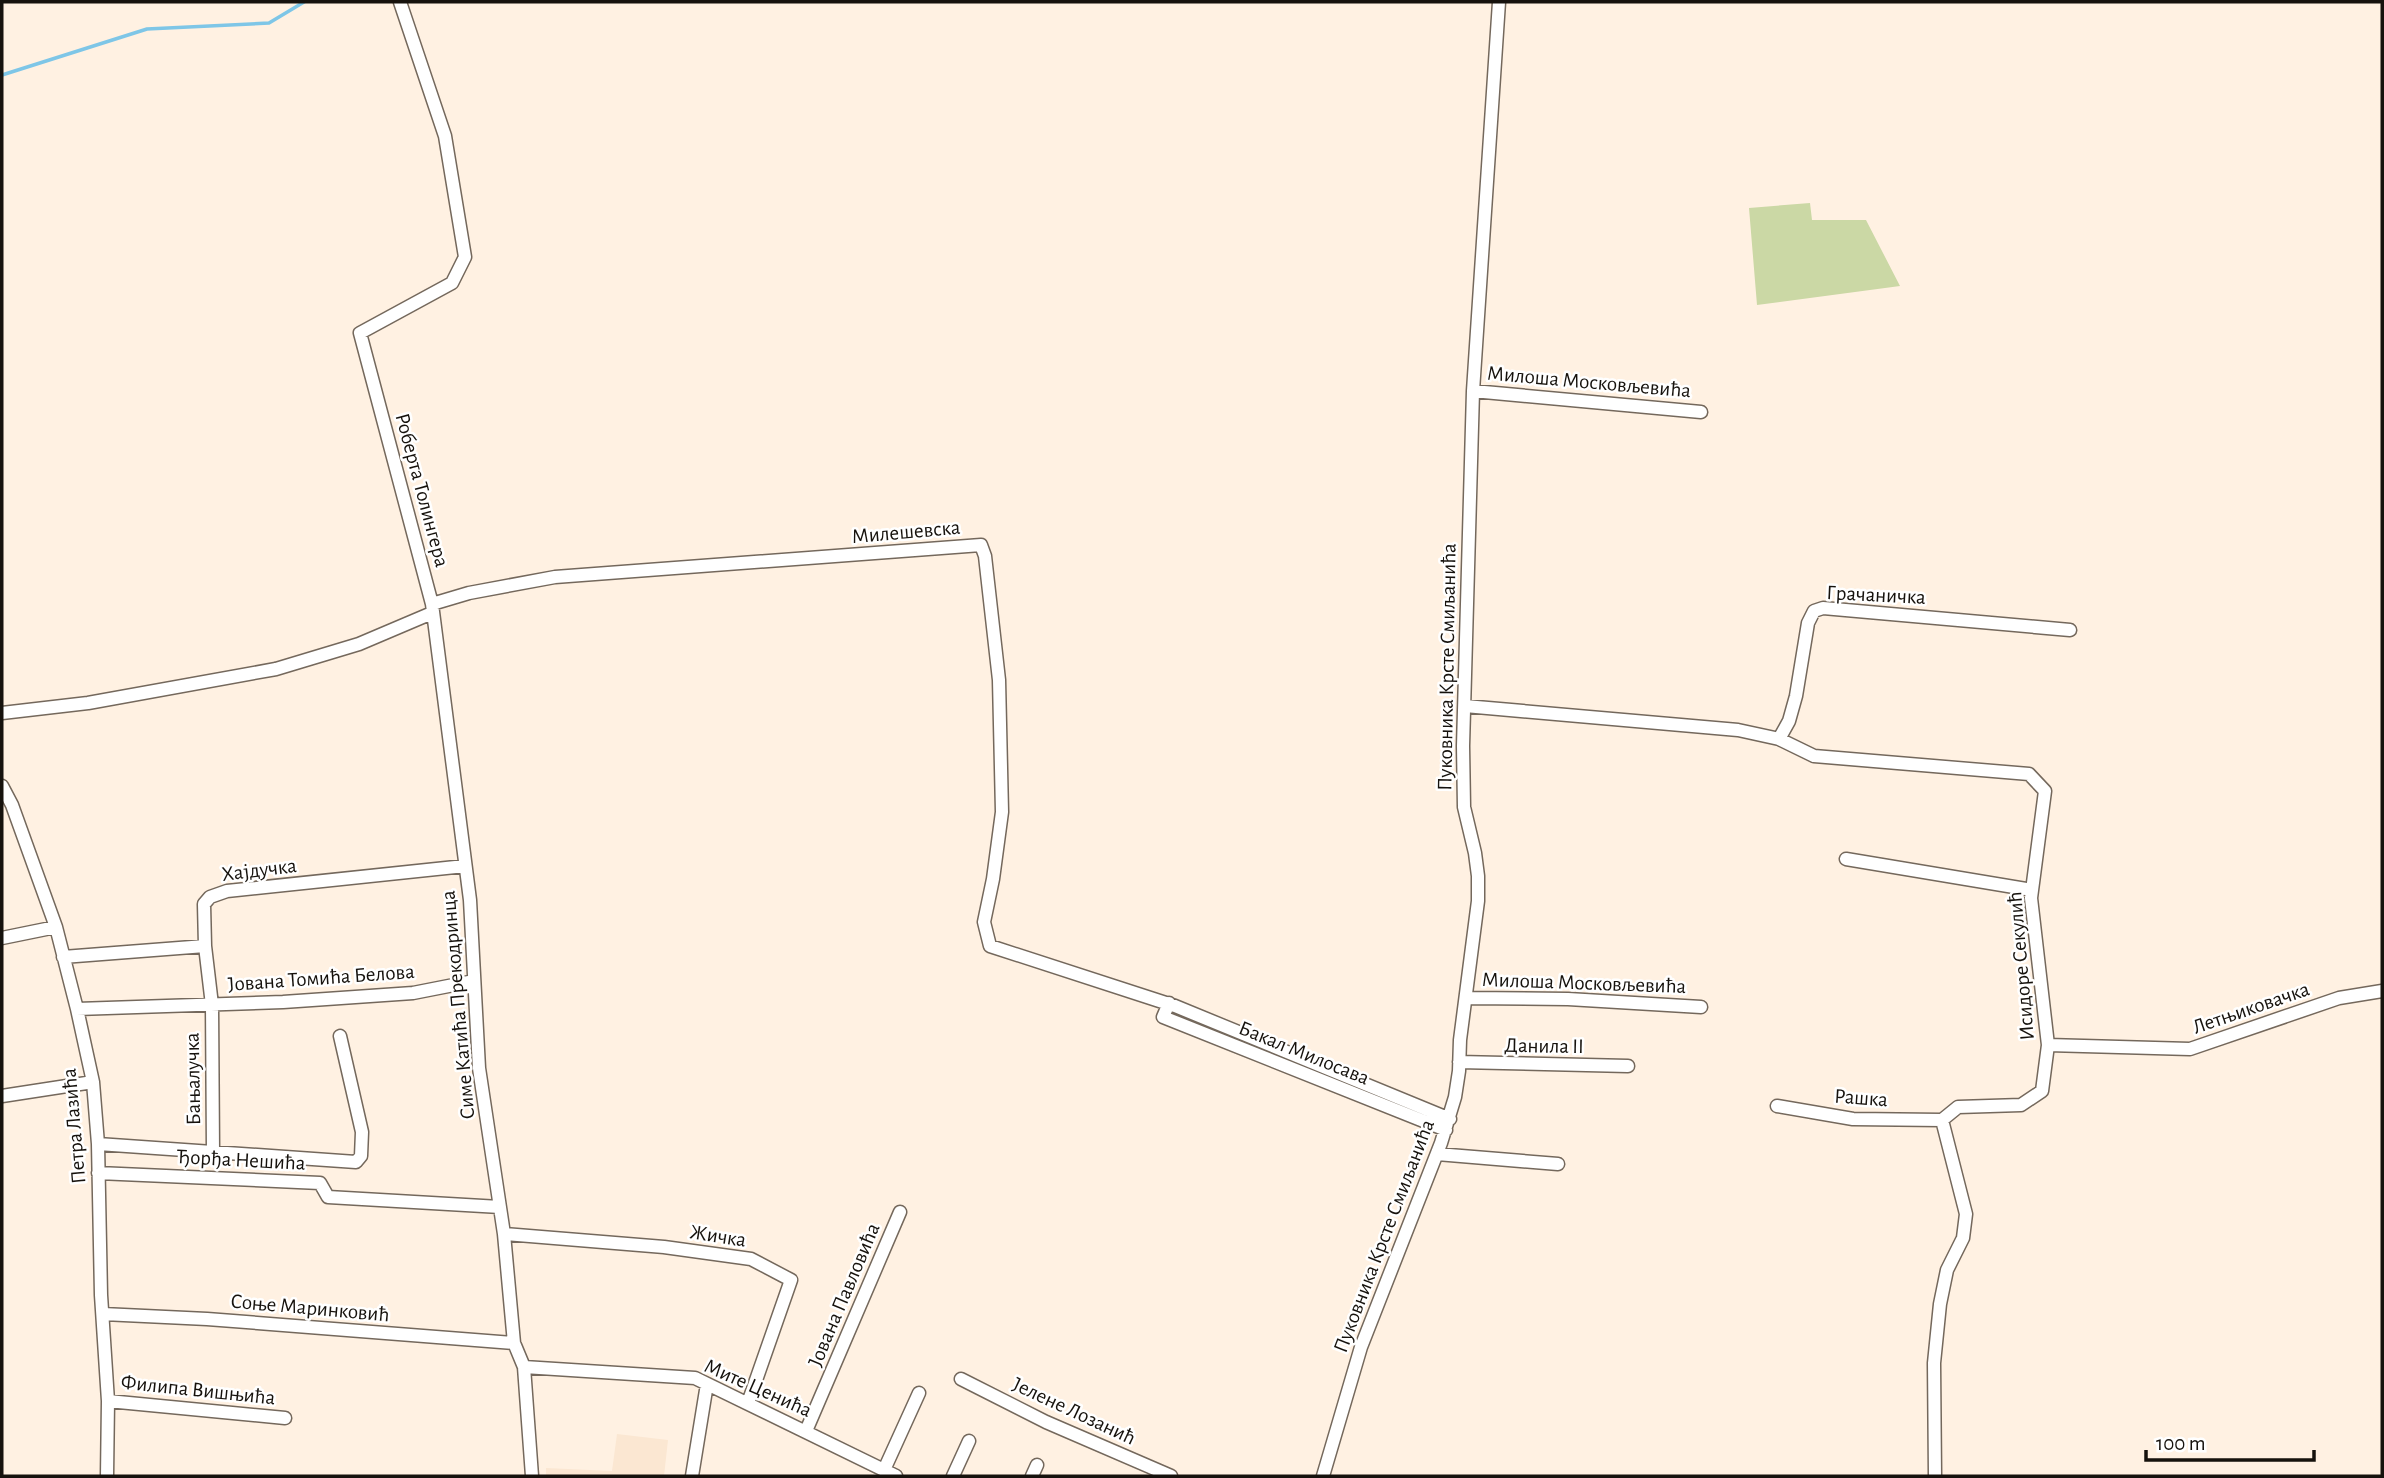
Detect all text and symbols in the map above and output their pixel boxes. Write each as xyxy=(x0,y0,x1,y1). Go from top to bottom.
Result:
street label: Милоша Московљевића xyxy=(1486,363,1692,401)
street label: Роберта Толингера xyxy=(391,411,453,570)
street label: Милешевска xyxy=(851,517,962,547)
street label: Пуковника Крсте Смиљанића xyxy=(1434,543,1460,791)
street label: Грачаничка xyxy=(1826,582,1927,608)
street label: Хајдучка xyxy=(220,855,298,885)
street label: Симе Катића Прекодринца xyxy=(437,889,478,1120)
street label: Исидоре Секулић xyxy=(2004,891,2038,1041)
street label: Јована Томића Белова xyxy=(227,961,416,995)
street label: Милоша Московљевића xyxy=(1481,969,1687,997)
street label: Летњиковачка xyxy=(2190,978,2312,1038)
street label: Бакал Милосава xyxy=(1236,1017,1373,1089)
street label: Бањалучка xyxy=(182,1032,204,1126)
street label: Данила II xyxy=(1504,1035,1584,1057)
street label: Петра Лазића xyxy=(58,1067,90,1185)
street label: Рашка xyxy=(1834,1086,1889,1110)
street label: Пуковника Крсте Смиљанића xyxy=(1330,1116,1438,1355)
street label: Ђорђа Нешића xyxy=(176,1146,306,1175)
street label: Јована Павловића xyxy=(804,1220,884,1370)
street label: Жичка xyxy=(688,1221,748,1251)
street label: Соње Маринковић xyxy=(230,1291,390,1325)
street label: Мите Ценића xyxy=(701,1355,815,1421)
street label: Филипа Вишњића xyxy=(120,1371,277,1409)
street label: Јелене Лозанић xyxy=(1009,1373,1139,1449)
scale bar xyxy=(2146,1418,2314,1462)
text: 100 m xyxy=(2156,1433,2206,1454)

